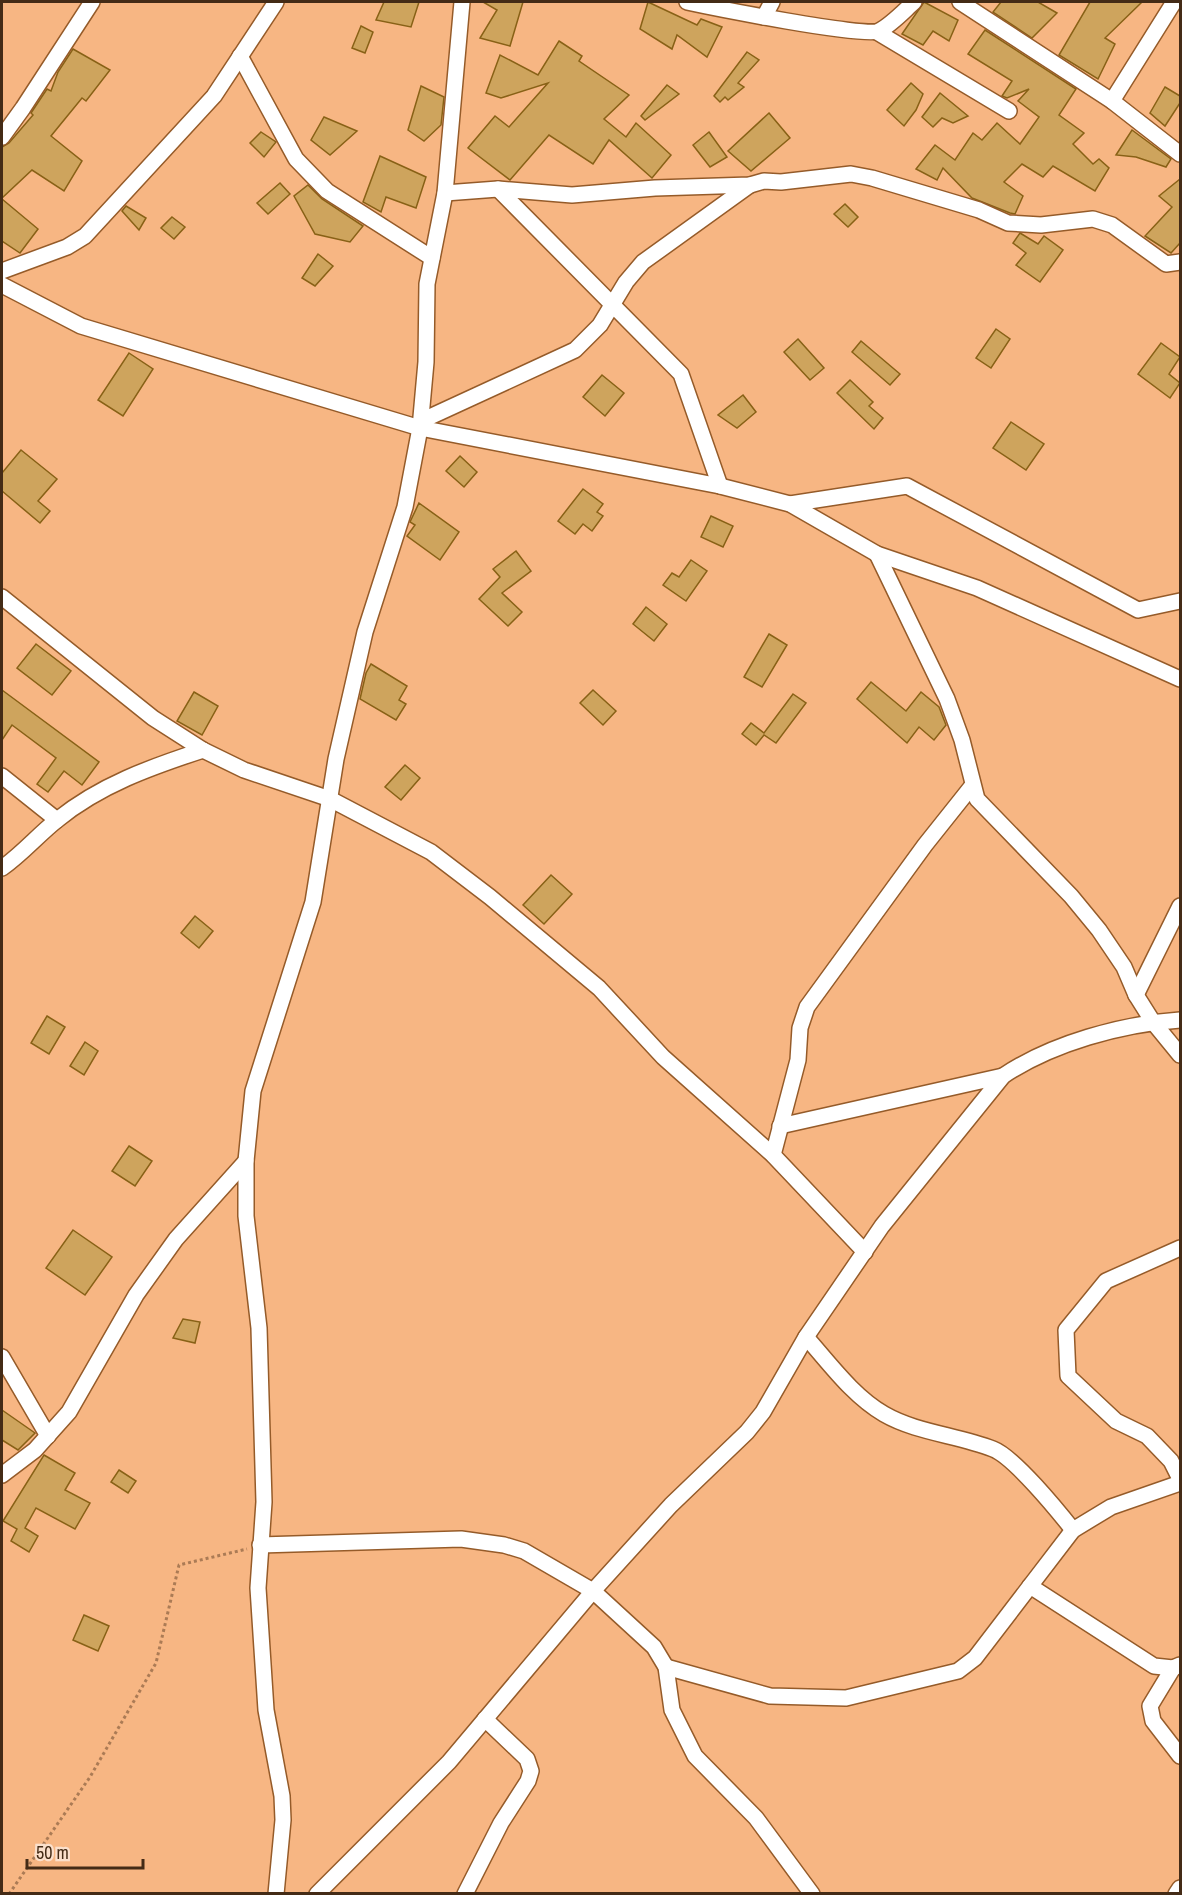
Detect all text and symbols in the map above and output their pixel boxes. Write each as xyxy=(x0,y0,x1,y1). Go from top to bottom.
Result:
scale bar xyxy=(27,1832,142,1870)
text: 50 m xyxy=(36,1840,69,1865)

